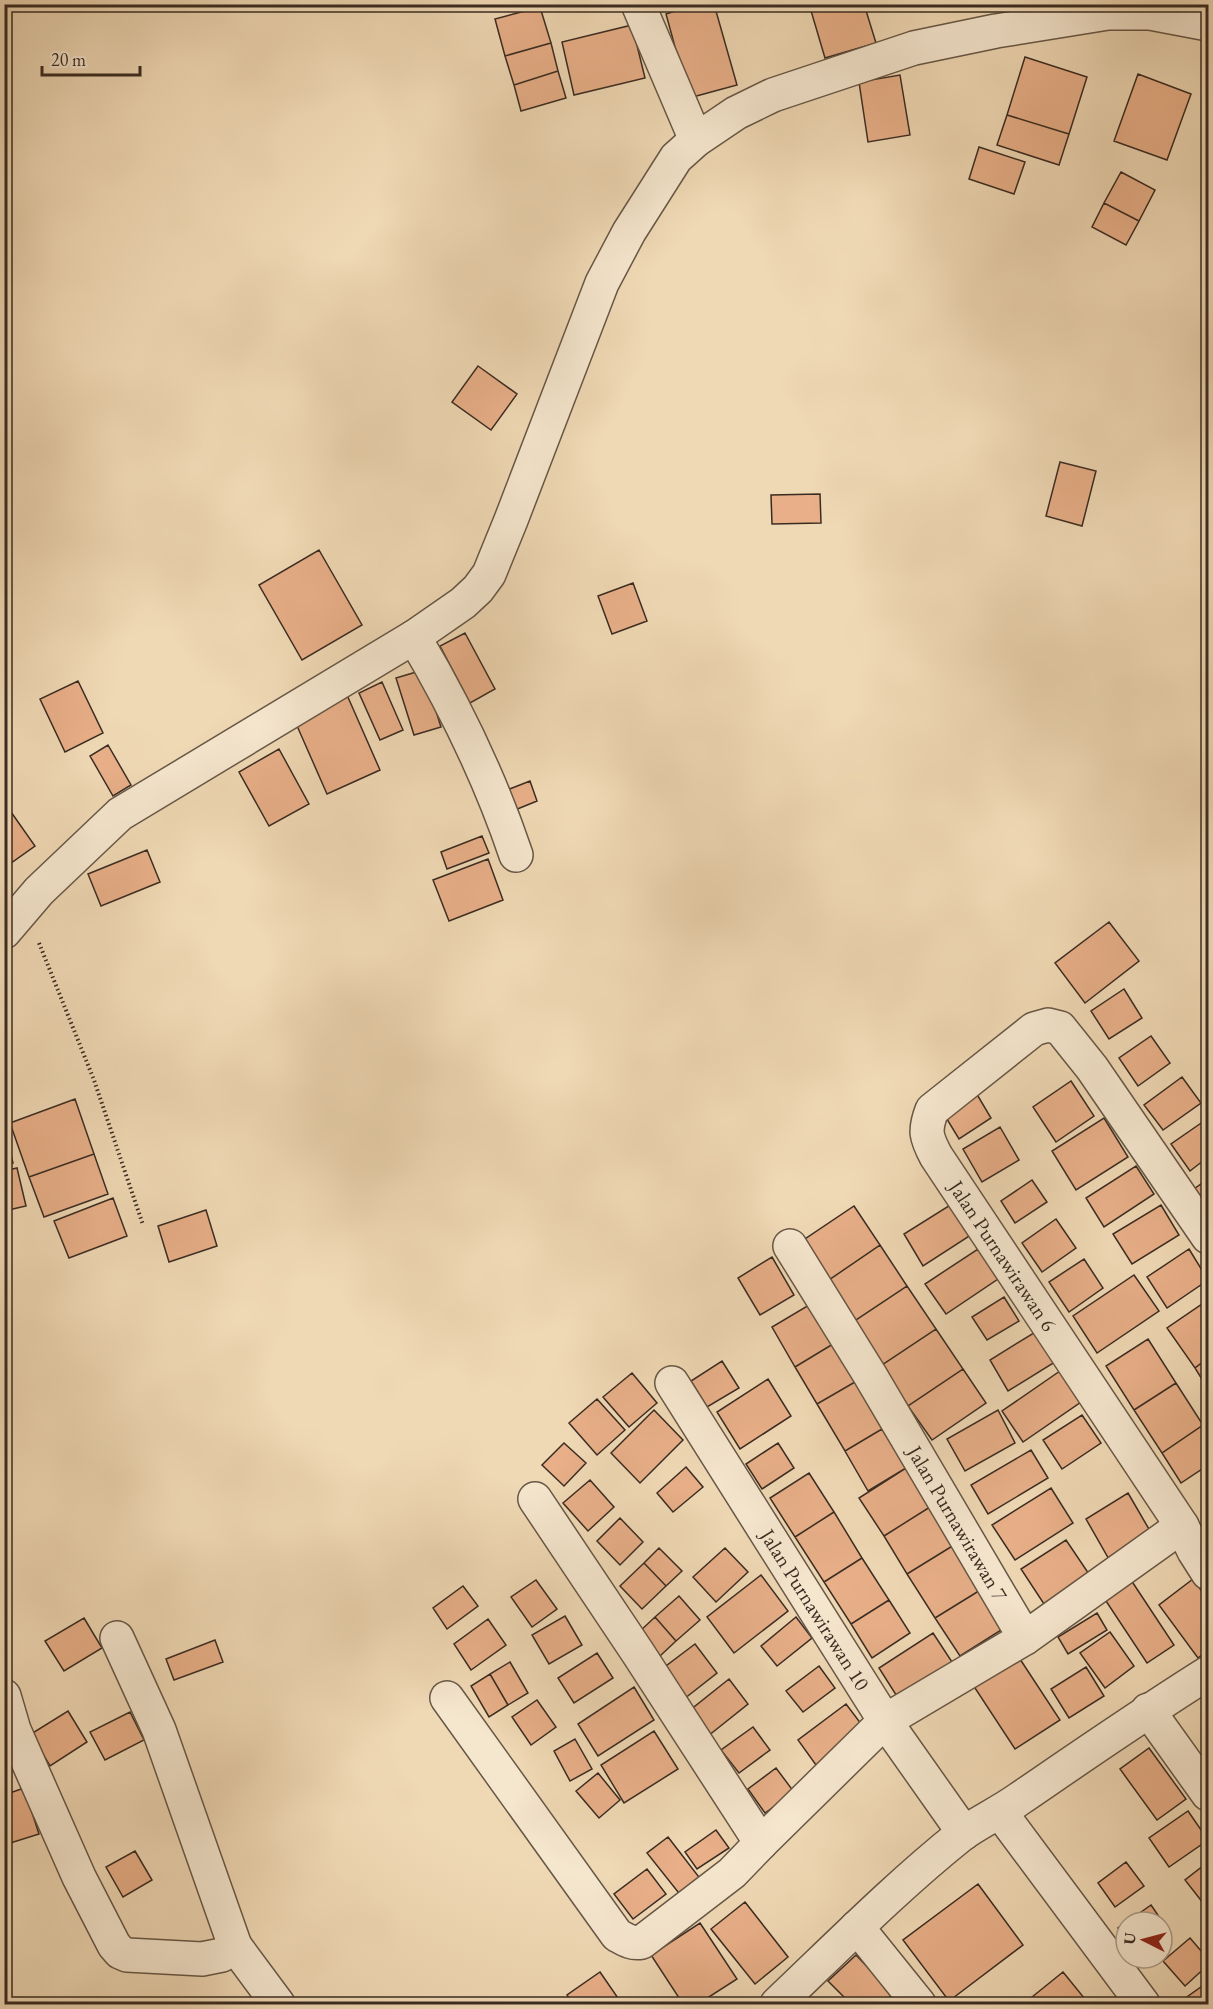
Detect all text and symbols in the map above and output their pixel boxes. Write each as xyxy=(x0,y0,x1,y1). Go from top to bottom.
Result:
scale bar xyxy=(42,39,140,77)
text: 20 m xyxy=(51,48,86,71)
street label: Jalan Purnawirawan 6 xyxy=(942,1174,1063,1336)
street label: Jalan Purnawirawan 7 xyxy=(901,1439,1014,1606)
street label: Jalan Purnawirawan 10 xyxy=(753,1522,876,1695)
north arrow xyxy=(1114,1910,1174,1970)
text: U xyxy=(1119,1931,1141,1946)

